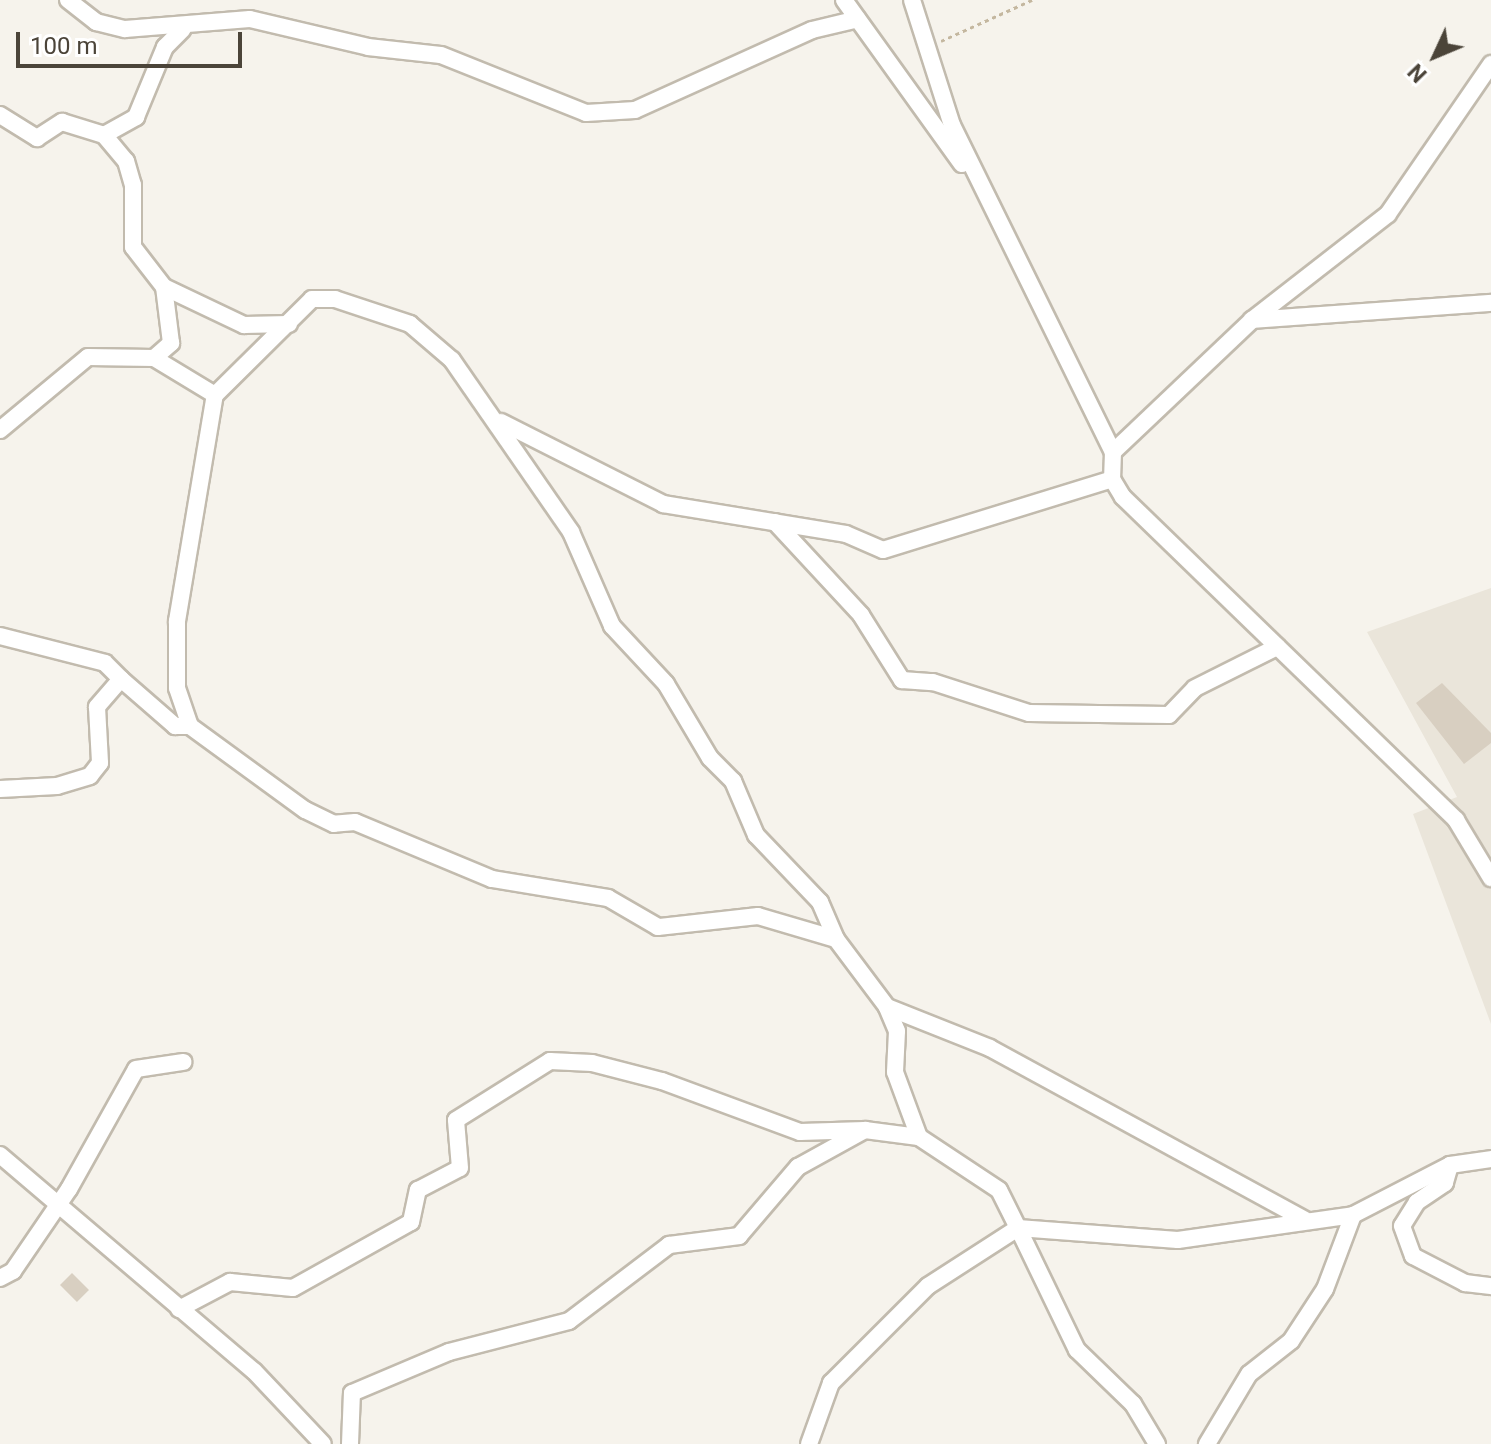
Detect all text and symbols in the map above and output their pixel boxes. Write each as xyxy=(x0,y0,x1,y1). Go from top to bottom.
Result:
scale bar xyxy=(20,16,246,66)
north arrow xyxy=(1395,16,1475,96)
text: 100 m xyxy=(30,32,97,60)
text: N xyxy=(1403,59,1432,87)

